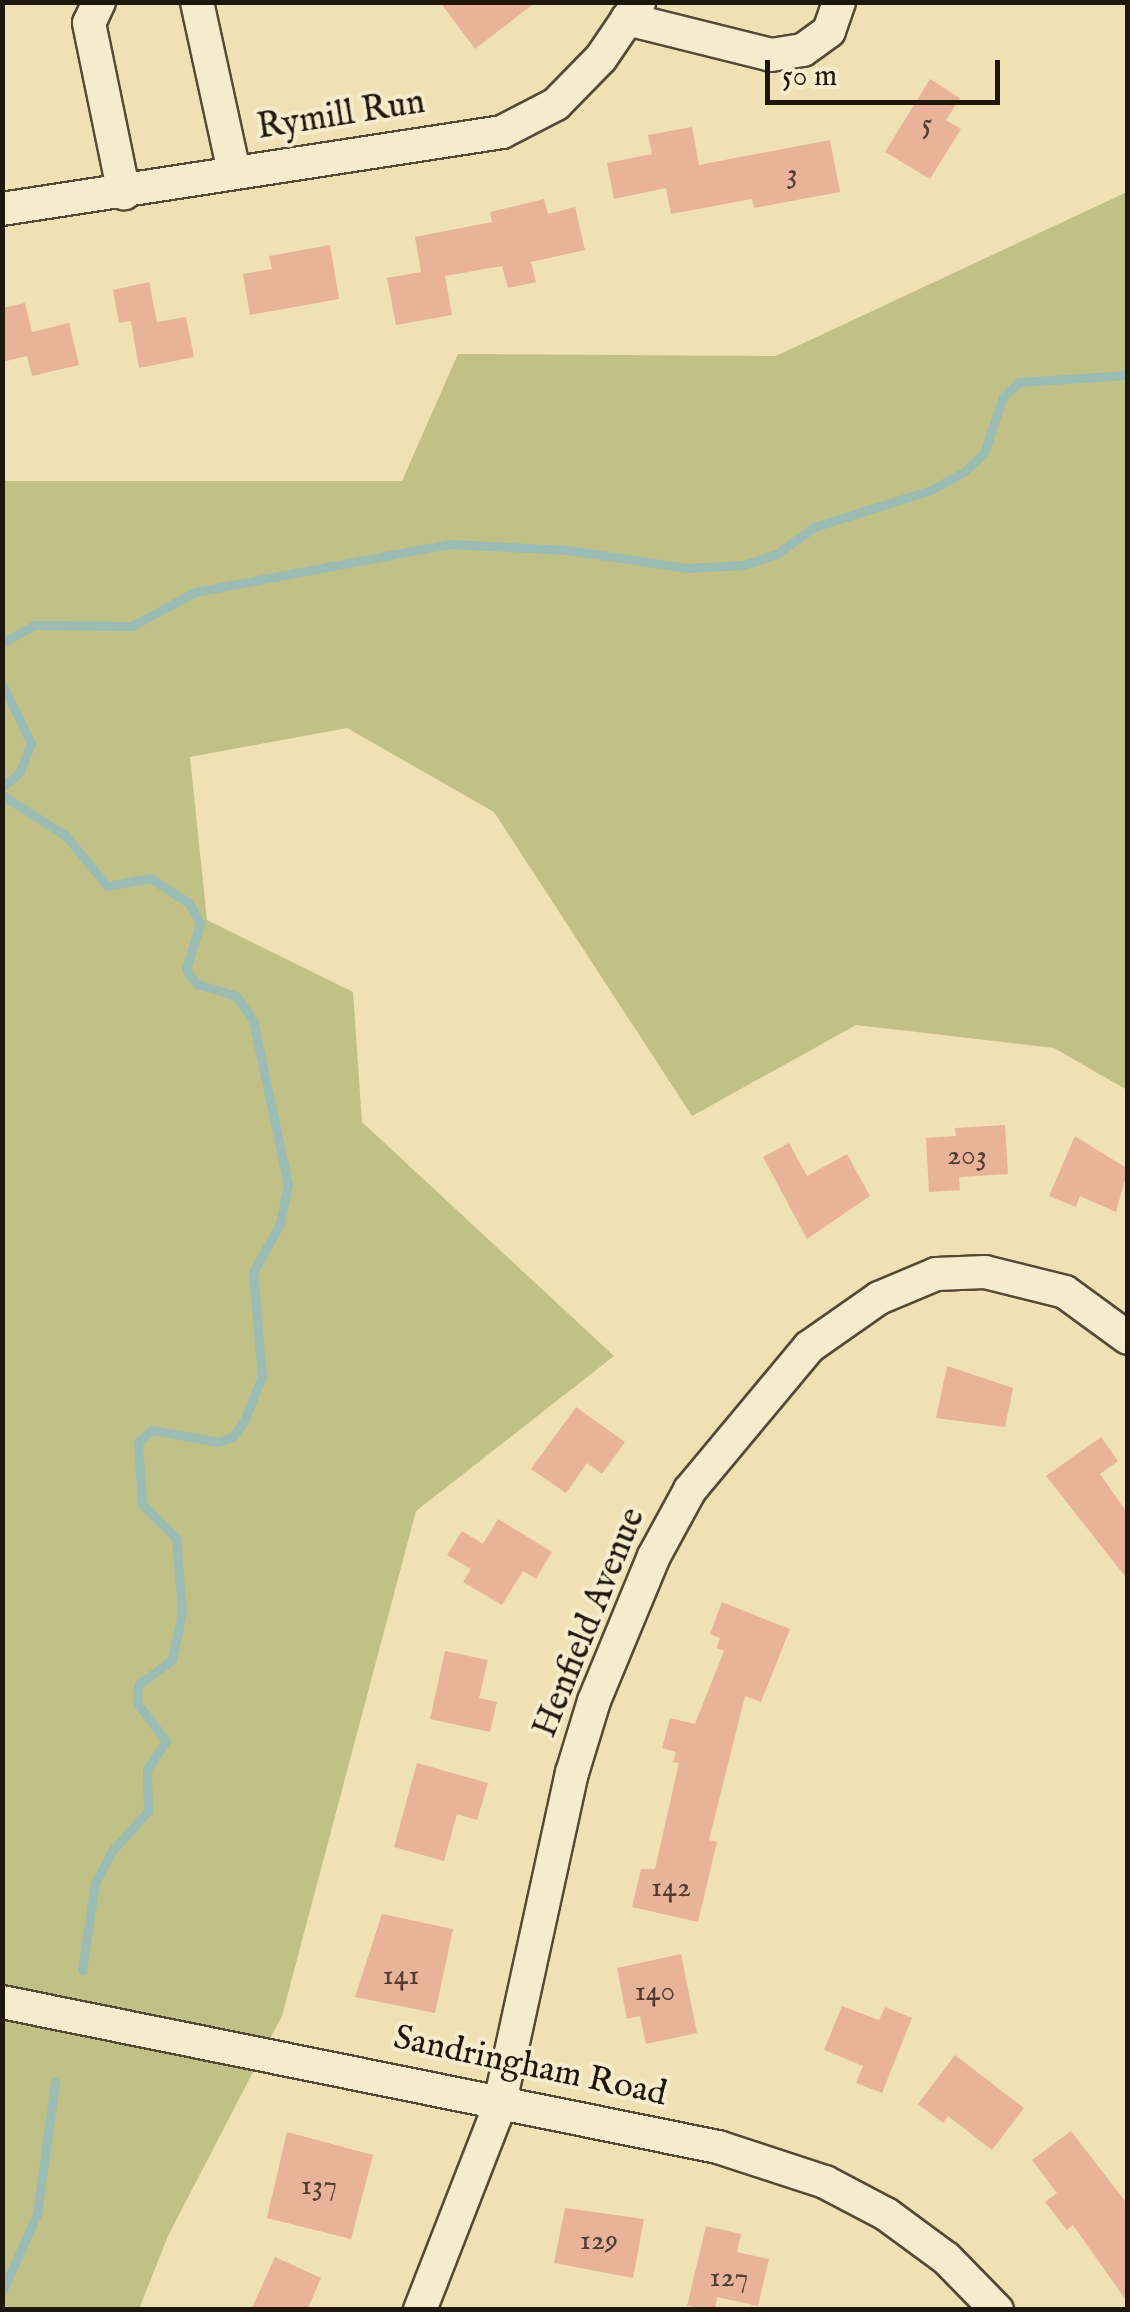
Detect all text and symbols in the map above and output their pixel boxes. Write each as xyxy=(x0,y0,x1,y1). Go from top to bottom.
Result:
scale bar xyxy=(770,40,1005,102)
text: 50 m xyxy=(782,58,837,96)
street label: Rymill Run xyxy=(254,82,428,150)
house number: 5 xyxy=(922,107,932,143)
house number: 3 xyxy=(786,156,798,192)
house number: 203 xyxy=(947,1138,987,1174)
street label: Henfield Avenue xyxy=(525,1502,655,1744)
house number: 142 xyxy=(651,1870,691,1906)
house number: 141 xyxy=(382,1958,420,1994)
house number: 140 xyxy=(635,1974,675,2010)
street label: Sandringham Road xyxy=(390,2018,670,2116)
house number: 137 xyxy=(301,2168,337,2204)
house number: 129 xyxy=(580,2223,618,2259)
house number: 127 xyxy=(710,2260,748,2296)

